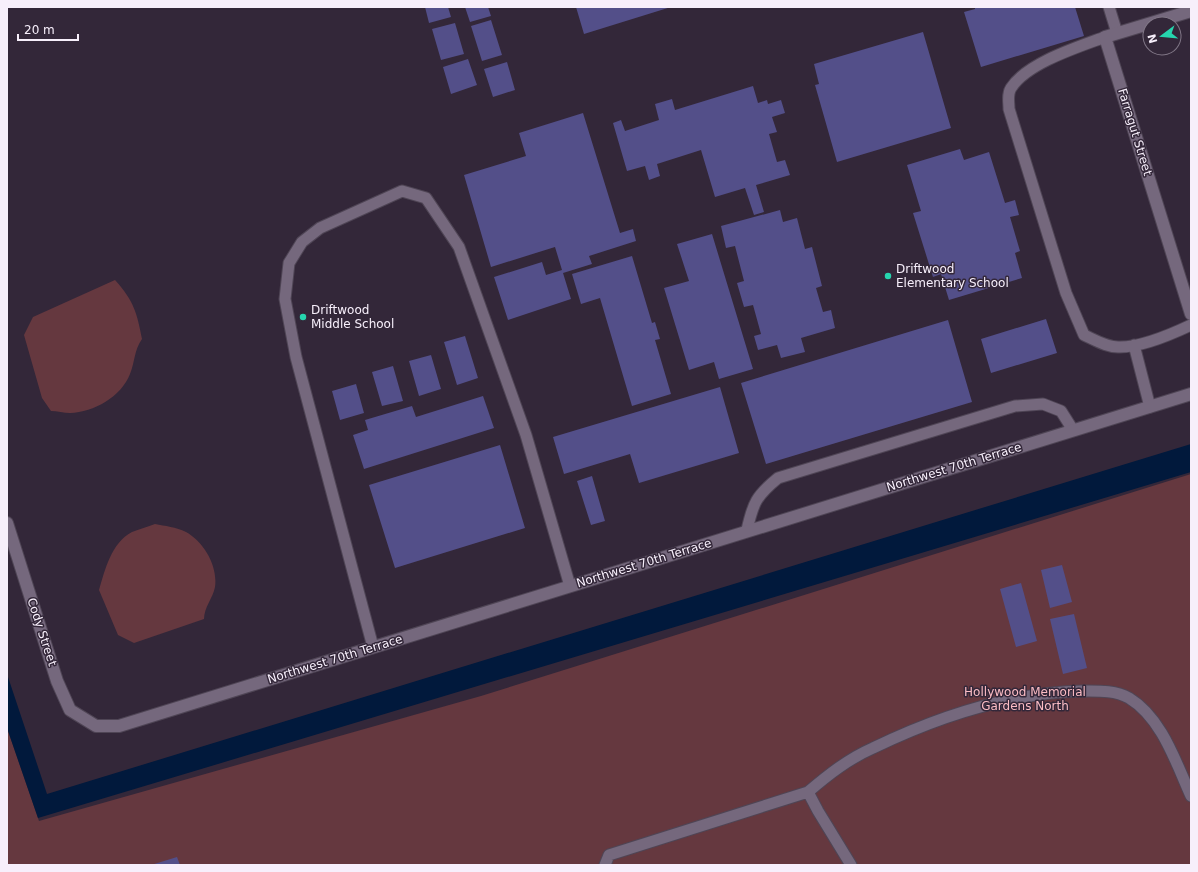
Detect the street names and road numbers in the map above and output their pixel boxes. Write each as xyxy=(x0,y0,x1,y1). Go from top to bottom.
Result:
street label: Farragut Street xyxy=(1115,87,1155,178)
street label: Northwest 70th Terrace xyxy=(885,440,1023,494)
street label: Northwest 70th Terrace xyxy=(575,536,713,590)
street label: Cody Street xyxy=(24,596,60,668)
street label: Northwest 70th Terrace xyxy=(266,632,404,686)

